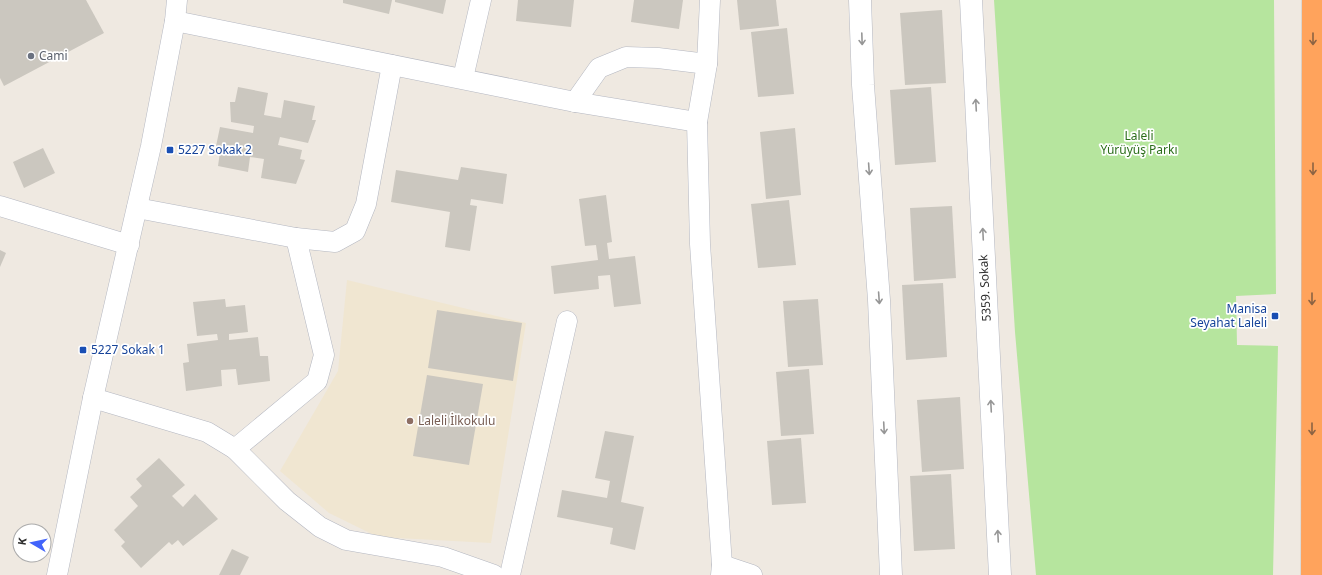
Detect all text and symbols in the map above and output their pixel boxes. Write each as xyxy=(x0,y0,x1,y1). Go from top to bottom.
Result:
one-way arrow xyxy=(858,32,865,45)
one-way arrow xyxy=(1309,32,1317,45)
place label: Cami xyxy=(39,47,68,64)
marker: Cami xyxy=(26,51,36,61)
one-way arrow xyxy=(973,99,980,112)
park label: Laleli Yürüyüş Parkı xyxy=(1100,127,1178,158)
place label: 5227 Sokak 2 xyxy=(178,141,252,158)
marker: 5227 Sokak 2 xyxy=(165,145,175,155)
one-way arrow xyxy=(866,162,873,175)
one-way arrow xyxy=(1309,162,1317,175)
one-way arrow xyxy=(979,228,986,241)
street label: 5359. Sokak xyxy=(974,253,995,322)
one-way arrow xyxy=(875,291,882,304)
one-way arrow xyxy=(1308,292,1316,305)
place label: Manisa Seyahat Laleli xyxy=(1190,300,1267,331)
marker: Manisa Seyahat Laleli xyxy=(1270,311,1280,321)
place label: 5227 Sokak 1 xyxy=(91,341,165,358)
marker: 5227 Sokak 1 xyxy=(78,345,88,355)
one-way arrow xyxy=(988,400,995,413)
place label: Laleli İlkokulu xyxy=(418,412,495,429)
marker: Laleli İlkokulu xyxy=(405,416,415,426)
one-way arrow xyxy=(881,421,888,434)
one-way arrow xyxy=(1308,422,1316,435)
north arrow xyxy=(12,523,52,563)
one-way arrow xyxy=(994,530,1002,543)
text: K xyxy=(14,536,30,546)

